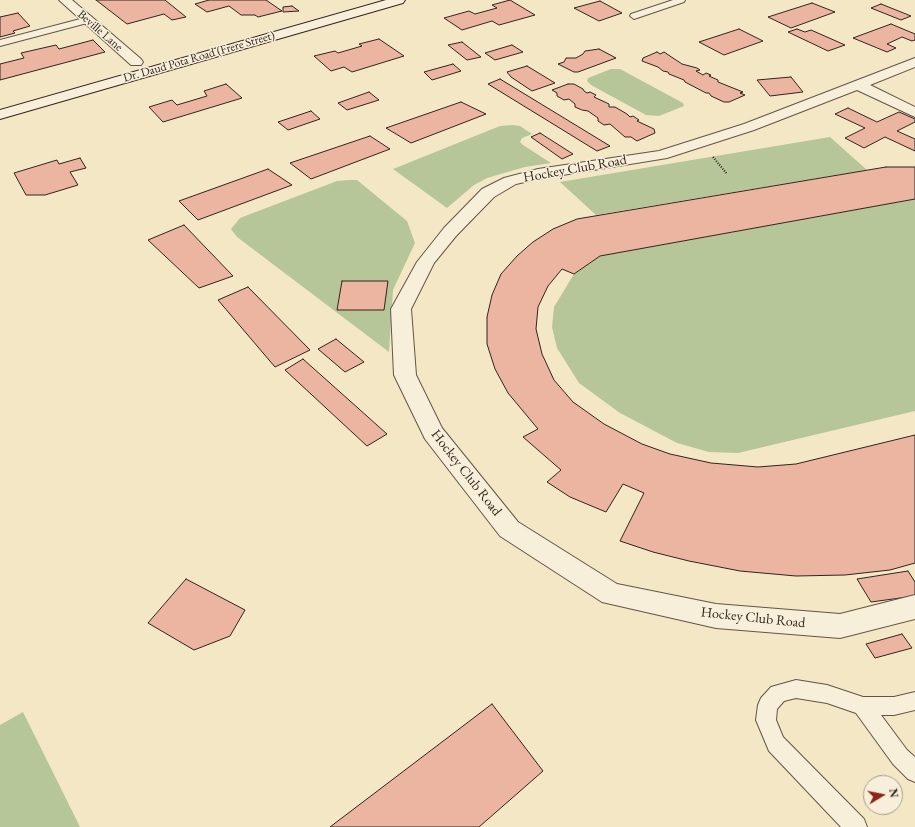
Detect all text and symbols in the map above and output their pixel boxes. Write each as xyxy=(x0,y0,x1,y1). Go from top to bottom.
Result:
street label: Beville Lane xyxy=(74,7,126,55)
street label: Dr. Daud Pota Road (Frere Street) xyxy=(121,28,277,86)
street label: Hockey Club Road xyxy=(522,152,628,186)
street label: Hockey Club Road xyxy=(427,426,505,520)
street label: Hockey Club Road xyxy=(700,604,806,632)
north arrow xyxy=(863,775,903,815)
text: N xyxy=(886,787,901,799)

